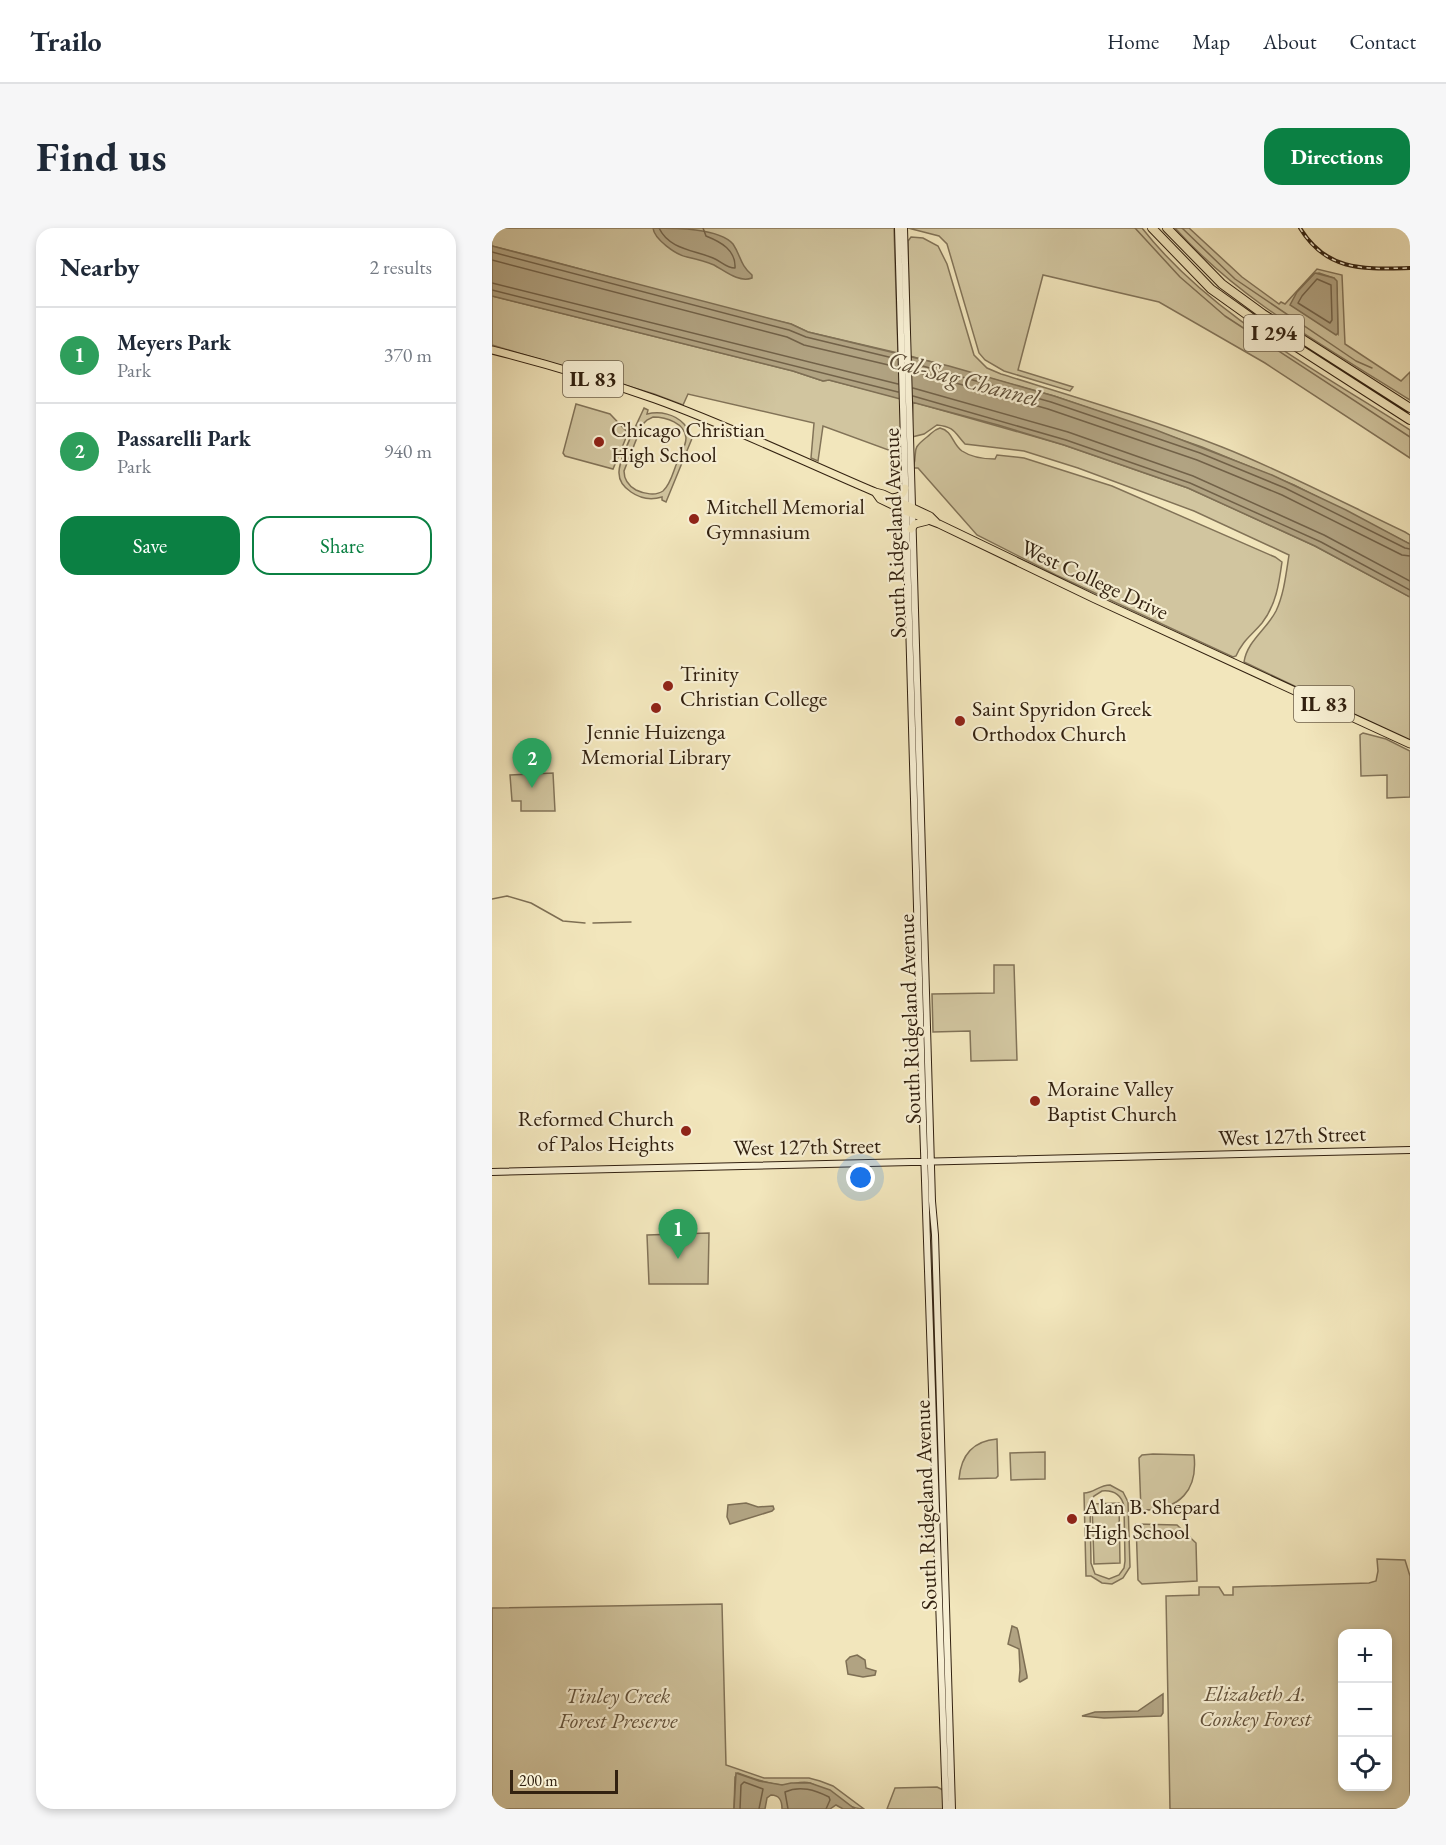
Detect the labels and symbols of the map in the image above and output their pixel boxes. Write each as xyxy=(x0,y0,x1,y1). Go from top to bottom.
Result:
road number: I 294 xyxy=(1244,315,1304,351)
water label: Cal-Sag Channel xyxy=(885,343,1044,414)
road number: IL 83 xyxy=(563,361,623,397)
place label: Chicago Christian High School xyxy=(611,415,765,469)
street label: South Ridgeland Avenue xyxy=(876,427,913,638)
marker: Chicago Christian High School xyxy=(592,435,606,449)
place label: Mitchell Memorial Gymnasium xyxy=(706,492,865,546)
marker: Mitchell Memorial Gymnasium xyxy=(687,512,701,526)
street label: West College Drive xyxy=(1016,533,1174,627)
place label: Trinity Christian College xyxy=(680,659,828,713)
marker: Trinity Christian College xyxy=(661,679,675,693)
road number: IL 83 xyxy=(1294,686,1354,722)
place label: Saint Spyridon Greek Orthodox Church xyxy=(972,694,1152,748)
marker: Jennie Huizenga Memorial Library xyxy=(649,701,663,715)
marker: Saint Spyridon Greek Orthodox Church xyxy=(953,714,967,728)
place label: Jennie Huizenga Memorial Library xyxy=(581,717,731,771)
pin: 2 xyxy=(512,738,552,788)
street label: South Ridgeland Avenue xyxy=(891,913,928,1124)
place label: Moraine Valley Baptist Church xyxy=(1047,1074,1177,1128)
marker: Moraine Valley Baptist Church xyxy=(1028,1094,1042,1108)
place label: Reformed Church of Palos Heights xyxy=(518,1104,674,1158)
street label: West 127th Street xyxy=(1218,1118,1366,1153)
marker: Reformed Church of Palos Heights xyxy=(679,1124,693,1138)
street label: West 127th Street xyxy=(733,1131,881,1162)
your location xyxy=(846,1163,875,1192)
pin: 1 xyxy=(658,1210,698,1259)
street label: South Ridgeland Avenue xyxy=(907,1399,944,1610)
place label: Alan B. Shepard High School xyxy=(1083,1492,1221,1546)
marker: Alan B. Shepard High School xyxy=(1065,1512,1079,1526)
park label: Elizabeth A. Conkey Forest xyxy=(1199,1679,1313,1733)
park label: Tinley Creek Forest Preserve xyxy=(557,1681,678,1735)
scale bar xyxy=(510,1767,618,1794)

